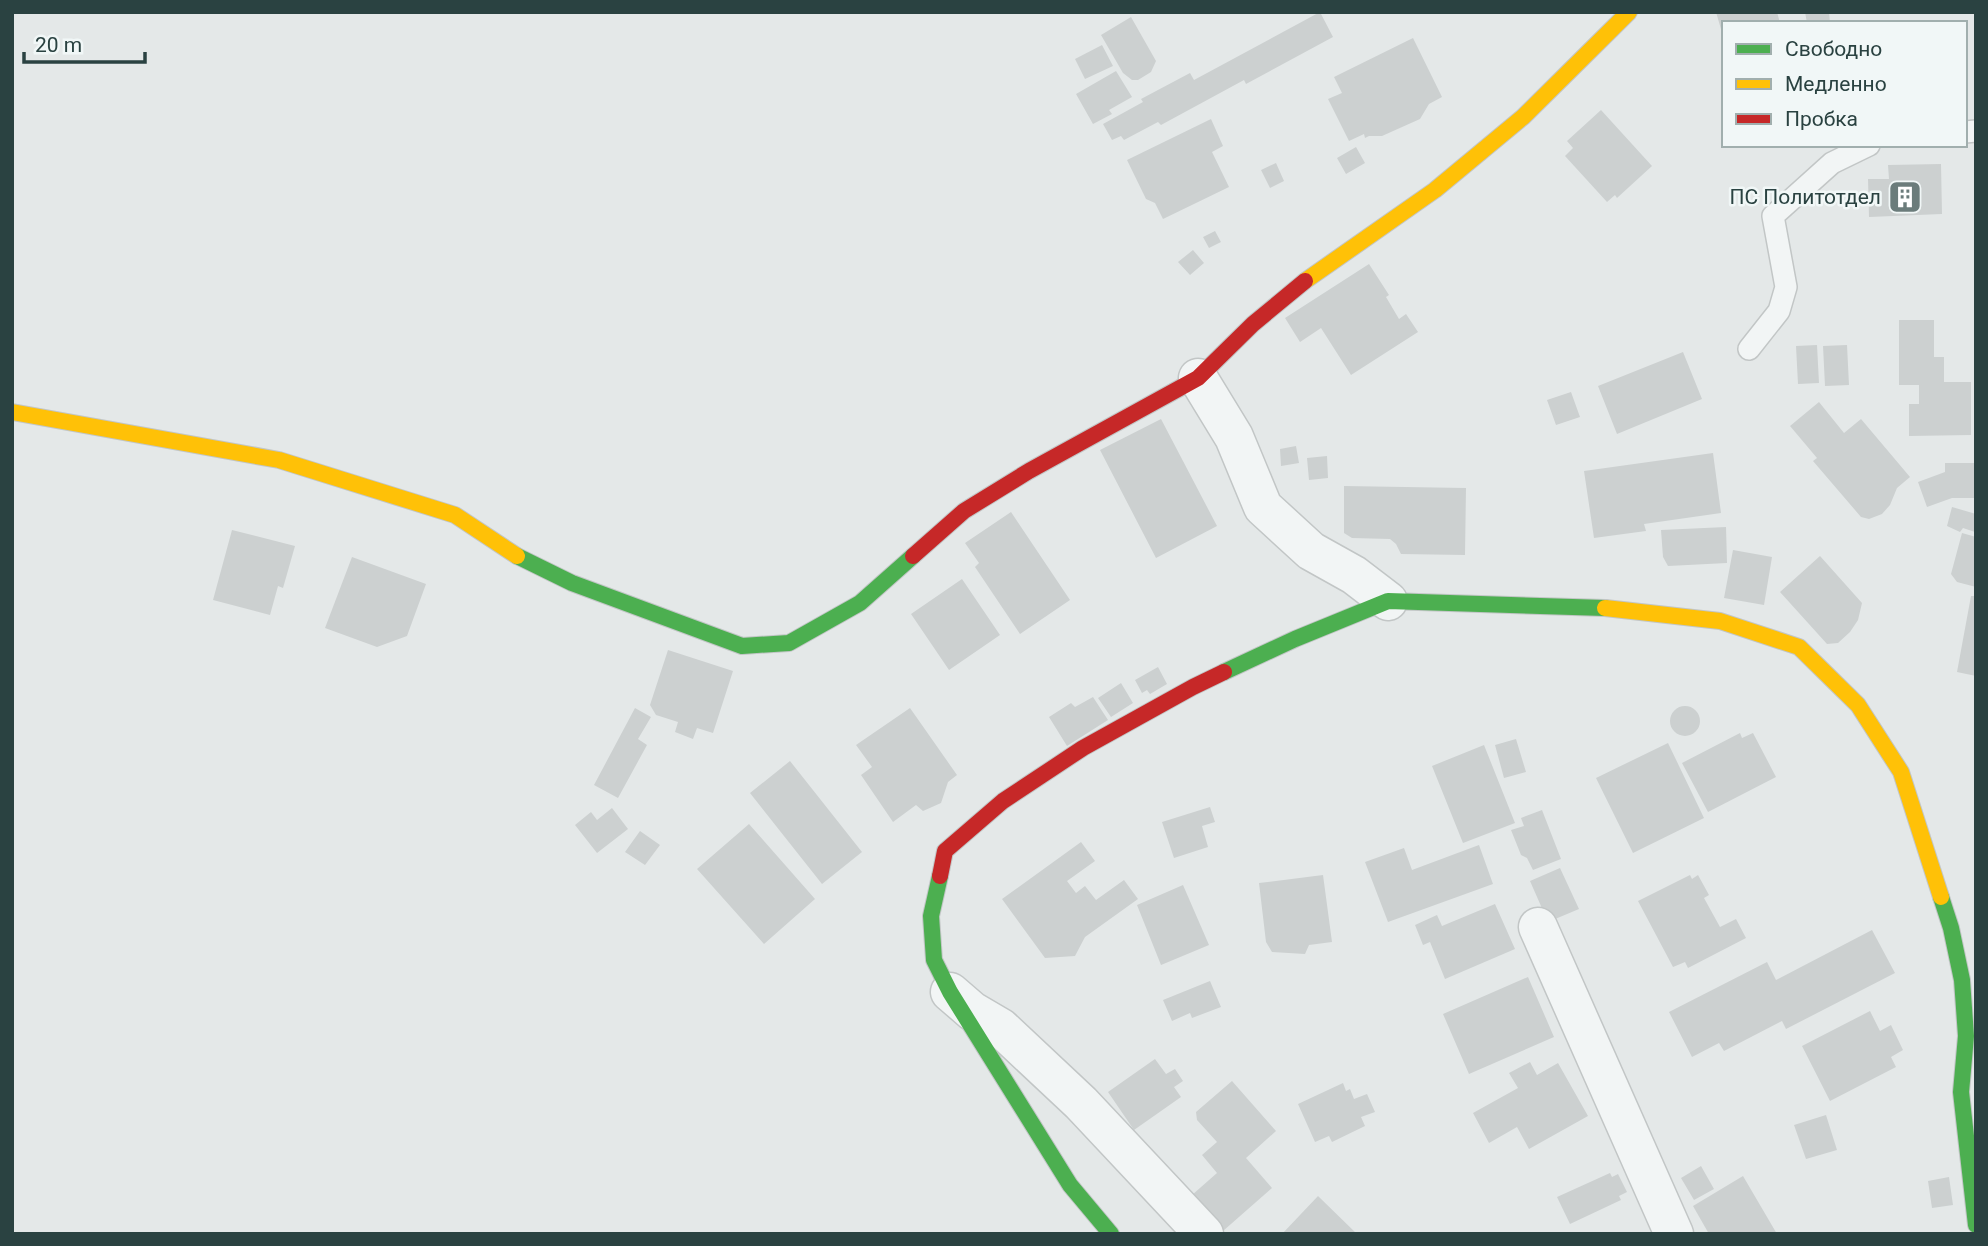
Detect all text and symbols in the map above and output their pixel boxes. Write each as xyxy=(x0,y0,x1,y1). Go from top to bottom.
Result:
scale bar xyxy=(24,21,145,65)
legend xyxy=(1722,21,1967,147)
text: 20 m xyxy=(35,33,82,57)
text: Свободно xyxy=(1785,37,1882,61)
text: Медленно xyxy=(1785,72,1887,96)
text: Пробка xyxy=(1785,107,1858,131)
building icon: ПС Политотдел xyxy=(1886,178,1924,216)
place label: ПС Политотдел xyxy=(1729,185,1881,209)

